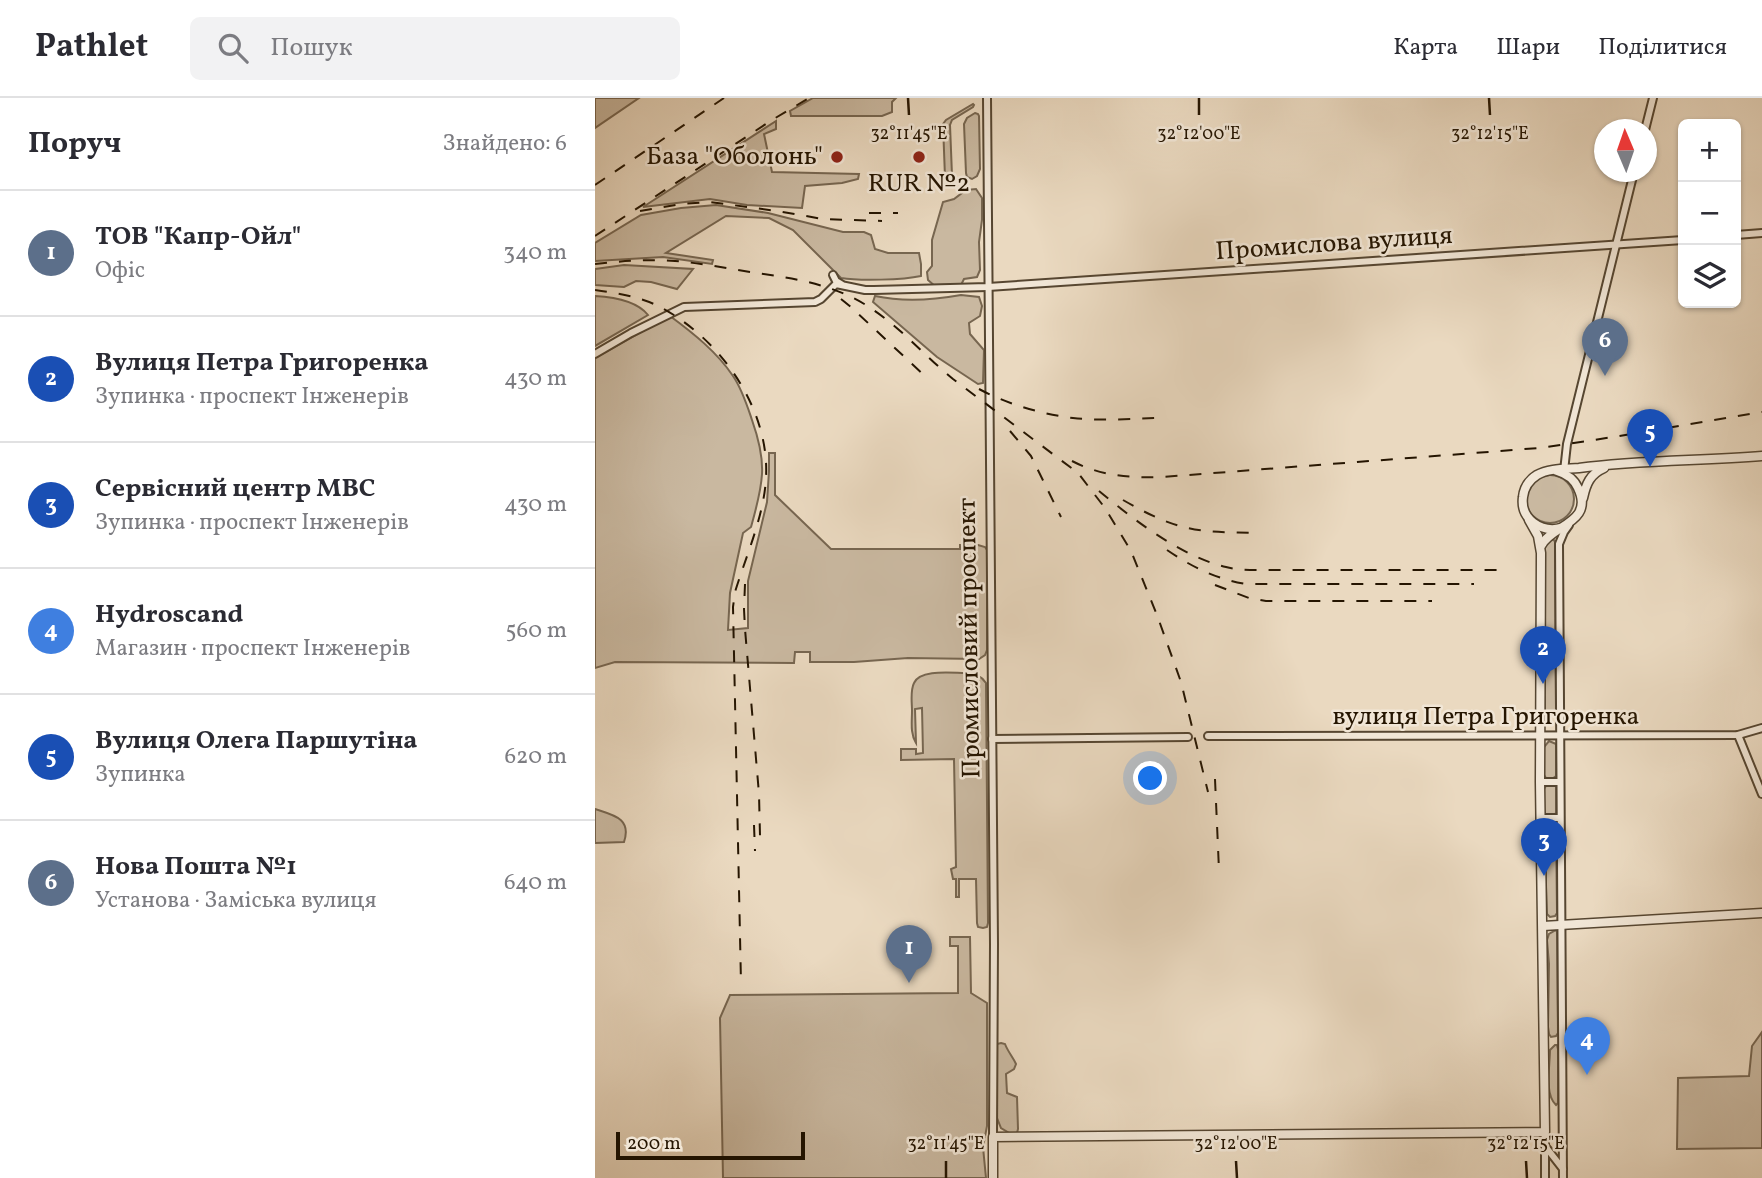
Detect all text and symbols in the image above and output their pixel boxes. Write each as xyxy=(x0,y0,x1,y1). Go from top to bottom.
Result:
search box xyxy=(190,17,680,80)
text: Pathlet xyxy=(35,25,148,71)
icon: search xyxy=(214,29,252,67)
text: Пошук xyxy=(270,30,353,66)
text: Карта xyxy=(1393,31,1458,65)
text: Шари xyxy=(1496,31,1560,65)
text: Поділитися xyxy=(1598,31,1727,65)
north arrow xyxy=(1594,119,1657,182)
map controls xyxy=(1678,119,1741,308)
button: + xyxy=(1678,119,1741,182)
text: 32°11'45"E xyxy=(870,122,948,147)
text: 32°12'00"E xyxy=(1157,122,1241,147)
text: 32°12'15"E xyxy=(1451,122,1529,147)
text: Поруч xyxy=(28,123,121,165)
text: Знайдено: 6 xyxy=(443,128,567,160)
place label: База "Оболонь" xyxy=(646,139,823,175)
marker: База "Оболонь" xyxy=(829,149,845,165)
marker: RUR №2 xyxy=(911,149,927,165)
place label: RUR №2 xyxy=(868,166,970,202)
button: − xyxy=(1678,182,1741,245)
street label: Промислова вулиця xyxy=(1214,218,1454,270)
text: ТОВ "Капр-Ойл" xyxy=(95,219,301,255)
text: 1 xyxy=(46,237,56,269)
text: 340 m xyxy=(503,237,567,269)
button: layers xyxy=(1678,245,1741,308)
text: Офіс xyxy=(95,255,145,287)
pin: 6 xyxy=(1582,318,1628,376)
text: Вулиця Петра Григоренка xyxy=(95,345,429,381)
text: 2 xyxy=(45,363,57,395)
text: 430 m xyxy=(504,363,567,395)
text: Зупинка · проспект Інженерів xyxy=(95,381,409,413)
pin: 5 xyxy=(1627,409,1673,467)
text: Сервісний центр МВС xyxy=(95,471,376,507)
text: 3 xyxy=(45,489,57,521)
text: 430 m xyxy=(504,489,567,521)
street label: Промисловий проспект xyxy=(950,497,990,779)
text: Зупинка · проспект Інженерів xyxy=(95,507,409,539)
text: Hydroscand xyxy=(95,597,243,633)
text: 4 xyxy=(44,615,58,647)
text: 560 m xyxy=(506,615,567,647)
pin: 2 xyxy=(1520,626,1566,684)
text: Магазин · проспект Інженерів xyxy=(95,633,410,665)
street label: вулиця Петра Григоренка xyxy=(1333,699,1639,735)
text: Вулиця Олега Паршутіна xyxy=(95,723,418,759)
text: 5 xyxy=(45,741,57,773)
text: 620 m xyxy=(504,741,567,773)
text: Зупинка xyxy=(95,759,186,791)
your location xyxy=(1133,761,1167,795)
pin: 3 xyxy=(1521,818,1567,876)
text: Нова Пошта №1 xyxy=(95,849,297,885)
text: 6 xyxy=(45,867,57,899)
text: 640 m xyxy=(504,867,567,899)
text: Установа · Заміська вулиця xyxy=(95,885,376,917)
pin: 1 xyxy=(886,925,932,983)
pin: 4 xyxy=(1564,1017,1610,1075)
scale bar xyxy=(616,1129,805,1161)
text: 200 m xyxy=(627,1131,681,1157)
text: 32°11'45"E xyxy=(907,1132,985,1157)
text: 32°12'00"E xyxy=(1194,1132,1278,1157)
text: 32°12'15"E xyxy=(1487,1132,1565,1157)

